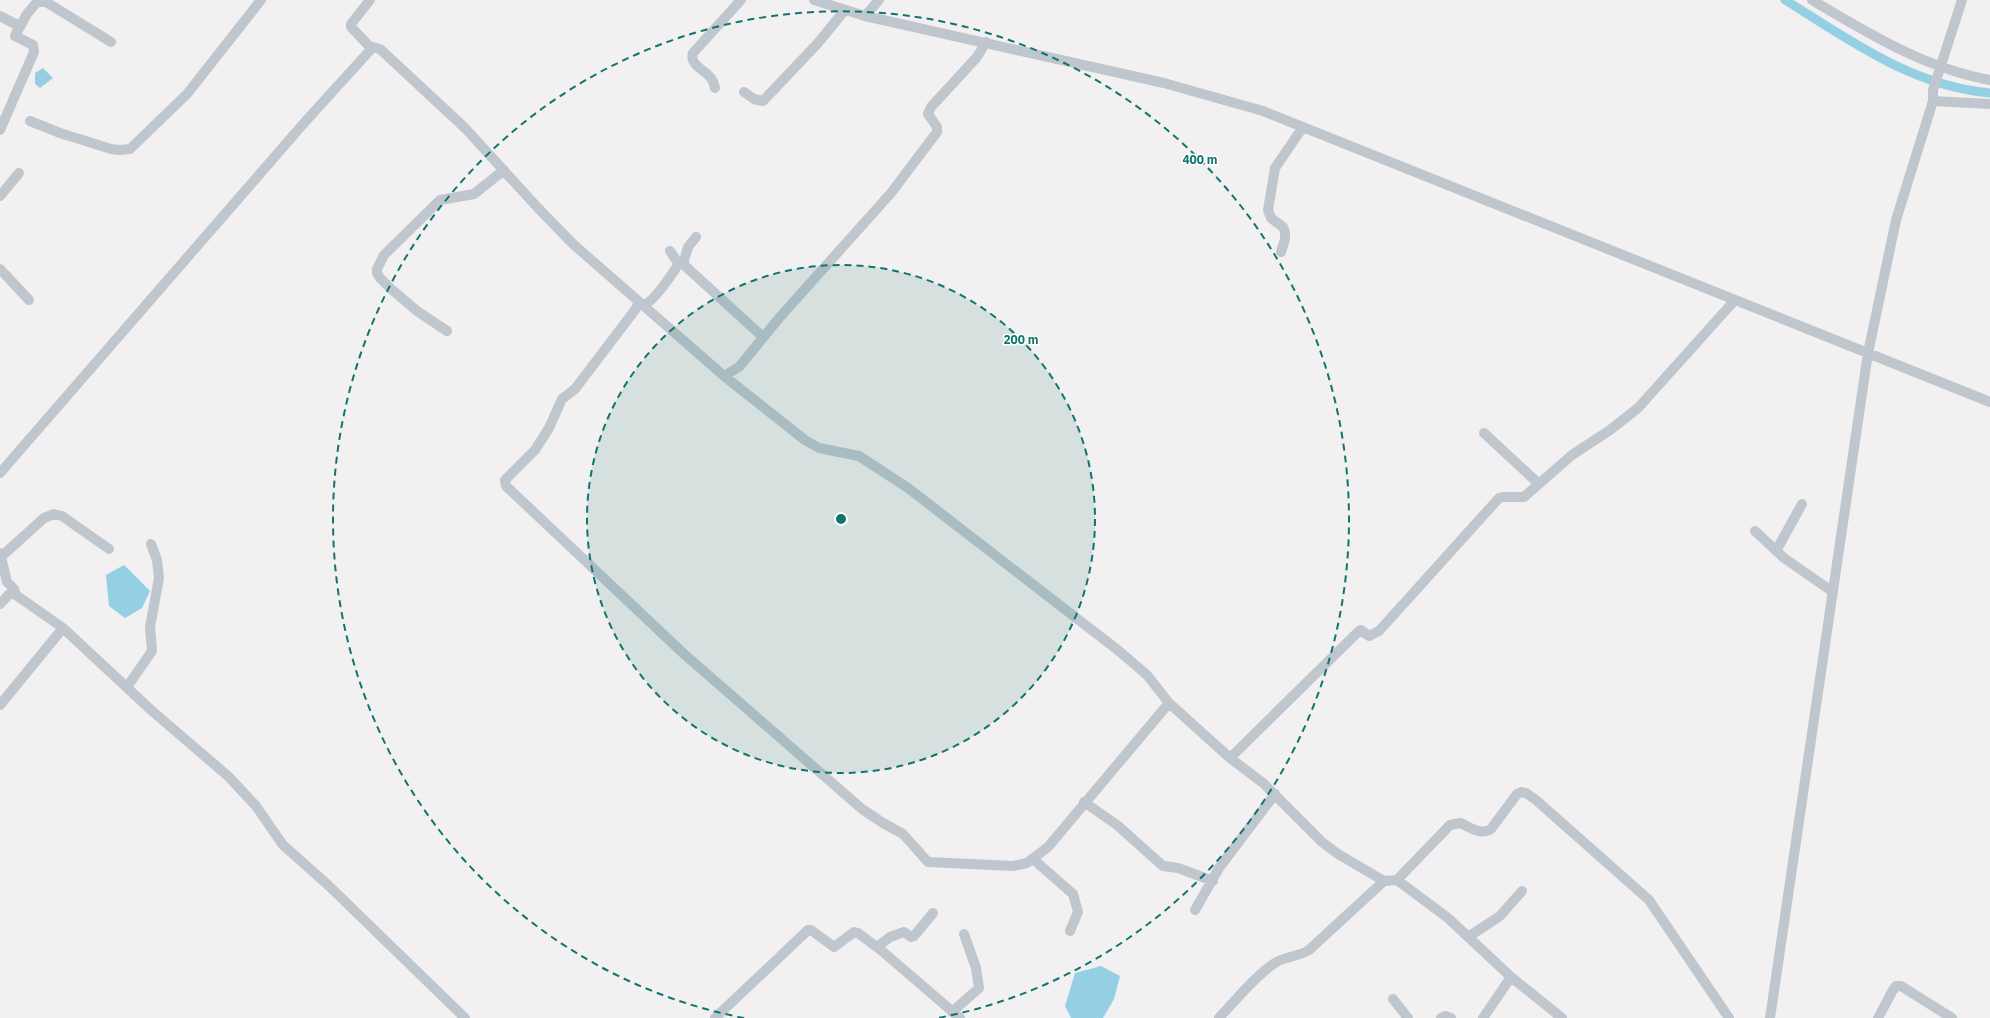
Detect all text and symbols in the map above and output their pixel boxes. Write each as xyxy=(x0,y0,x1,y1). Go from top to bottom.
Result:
text: 400 m xyxy=(1182,152,1218,167)
text: 200 m xyxy=(1003,332,1039,347)
centre of rings xyxy=(834,512,848,526)

